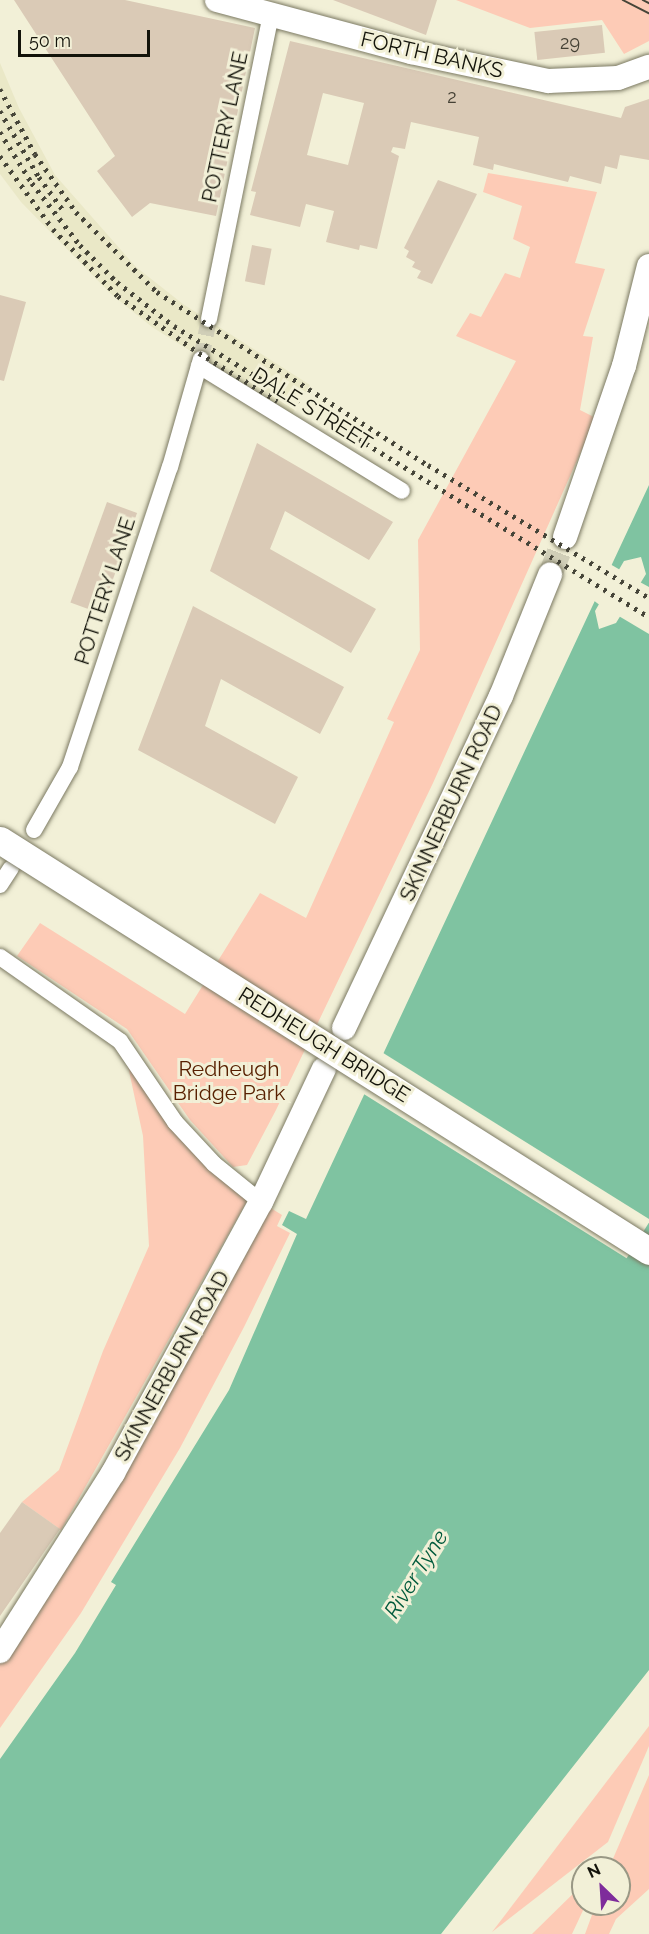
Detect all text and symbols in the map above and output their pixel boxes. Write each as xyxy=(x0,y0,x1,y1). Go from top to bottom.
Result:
scale bar xyxy=(21,18,153,56)
street label: FORTH BANKS xyxy=(358,26,506,84)
text: 50 m xyxy=(29,30,71,51)
house number: 29 xyxy=(560,32,580,54)
street label: POTTERY LANE xyxy=(197,49,253,205)
house number: 2 xyxy=(447,86,457,108)
street label: DALE STREET xyxy=(247,362,377,456)
street label: POTTERY LANE xyxy=(69,514,141,668)
street label: SKINNERBURN ROAD xyxy=(394,701,508,905)
street label: REDHEUGH BRIDGE xyxy=(234,982,414,1108)
park label: Redheugh Bridge Park xyxy=(173,1056,285,1106)
street label: SKINNERBURN ROAD xyxy=(109,1266,235,1466)
water label: River Tyne xyxy=(378,1525,454,1623)
north arrow xyxy=(571,1856,631,1916)
text: N xyxy=(584,1860,604,1882)

